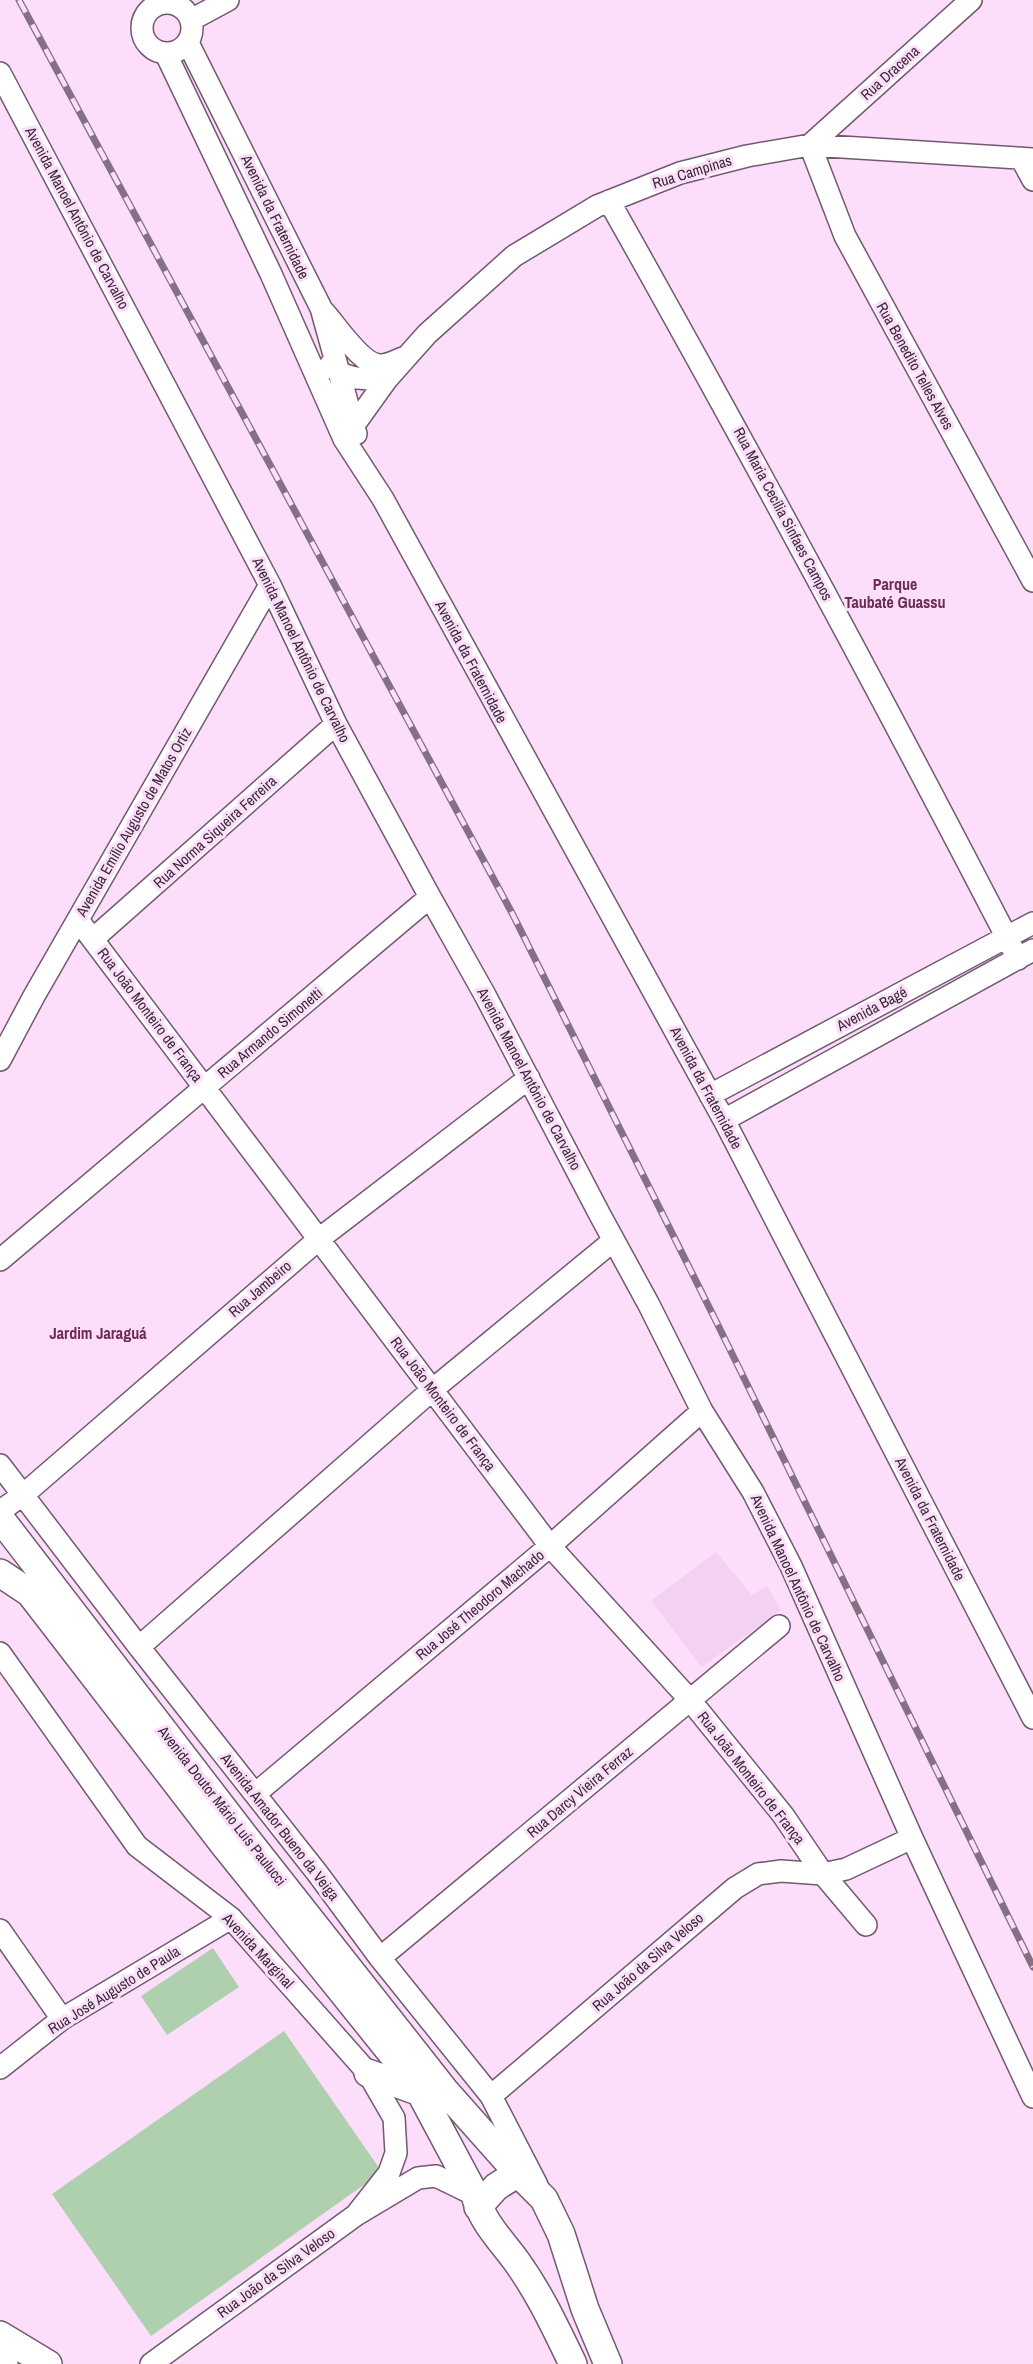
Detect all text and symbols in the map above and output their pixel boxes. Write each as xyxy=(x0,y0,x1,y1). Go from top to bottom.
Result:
street label: Rua Dracena xyxy=(856,40,924,105)
street label: Avenida Manoel Antônio de Carvalho xyxy=(20,122,135,313)
street label: Rua Campinas xyxy=(650,149,734,194)
street label: Avenida da Fraternidade xyxy=(236,150,315,283)
street label: Rua Benedito Telles Alves xyxy=(872,298,959,433)
street label: Rua Maria Cecília Sinfaes Campos xyxy=(729,423,838,604)
street label: Avenida Manoel Antônio de Carvalho xyxy=(247,553,356,746)
district label: Parque Taubaté Guassu xyxy=(844,573,946,613)
street label: Avenida da Fraternidade xyxy=(430,596,513,727)
street label: Avenida Emílio Augusto de Matos Ortiz xyxy=(70,723,196,921)
street label: Rua Norma Siqueira Ferreira xyxy=(148,770,281,893)
street label: Rua João Monteiro de França xyxy=(93,943,208,1086)
street label: Avenida Bagé xyxy=(832,981,911,1036)
street label: Rua Armando Simonetti xyxy=(213,982,327,1083)
street label: Avenida Manoel Antônio de Carvalho xyxy=(472,983,587,1174)
street label: Avenida da Fraternidade xyxy=(665,1022,748,1153)
street label: Rua Jambeiro xyxy=(224,1255,296,1322)
district label: Jardim Jaraguá xyxy=(50,1322,147,1344)
street label: Rua João Monteiro de França xyxy=(386,1332,501,1475)
street label: Avenida da Fraternidade xyxy=(890,1453,971,1584)
street label: Avenida Manoel Antônio de Carvalho xyxy=(745,1490,851,1685)
street label: Rua José Theodoro Machado xyxy=(411,1544,549,1665)
street label: Rua João Monteiro de França xyxy=(693,1707,810,1849)
street label: Avenida Doutor Mário Luís Paulucci xyxy=(153,1721,291,1890)
street label: Rua Darcy Vieira Ferraz xyxy=(522,1741,637,1842)
street label: Avenida Amador Bueno da Veiga xyxy=(216,1748,345,1905)
street label: Rua João da Silva Veloso xyxy=(588,1907,708,2016)
street label: Avenida Marginal xyxy=(217,1908,299,1993)
street label: Rua José Augusto de Paula xyxy=(44,1940,184,2039)
street label: Rua João da Silva Veloso xyxy=(213,2223,339,2322)

